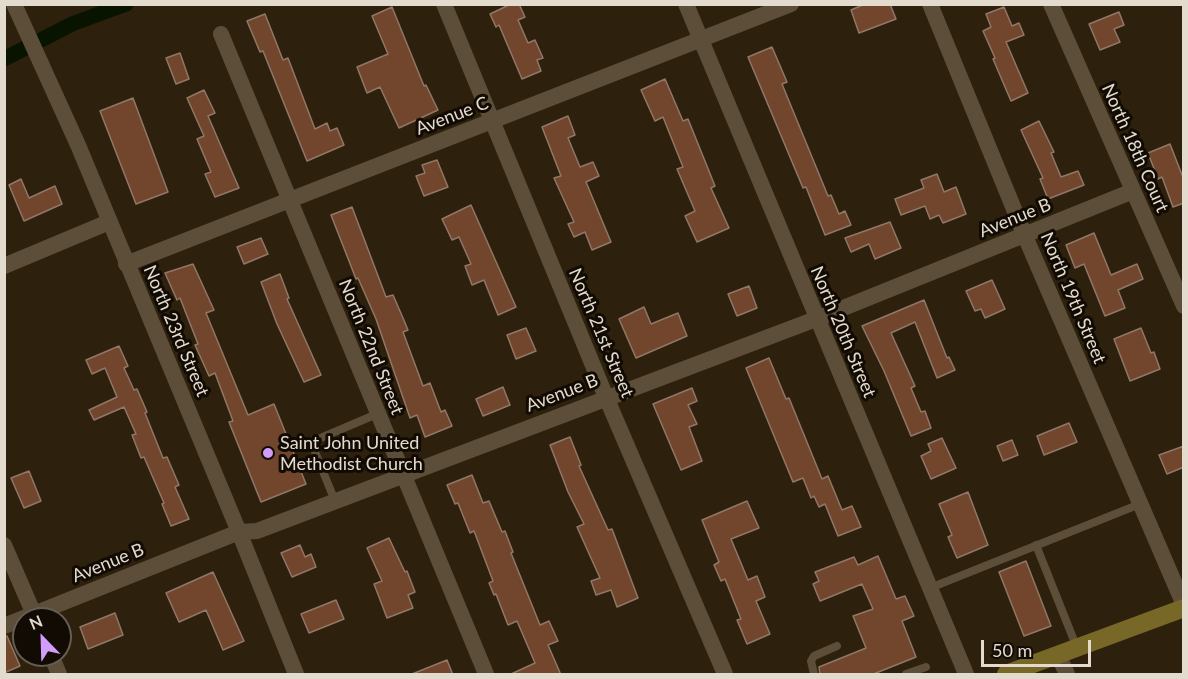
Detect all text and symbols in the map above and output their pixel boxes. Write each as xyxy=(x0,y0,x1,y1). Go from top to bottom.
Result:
street label: North 18th Court xyxy=(1097,80,1173,216)
street label: Avenue C xyxy=(413,92,491,140)
street label: Avenue B xyxy=(976,194,1054,242)
street label: North 19th Street xyxy=(1036,229,1110,367)
street label: North 23rd Street xyxy=(139,262,213,400)
street label: North 20th Street xyxy=(806,263,880,401)
street label: North 21st Street xyxy=(564,265,638,401)
street label: North 22nd Street xyxy=(334,276,408,418)
street label: Avenue B xyxy=(523,369,601,417)
place label: Saint John United Methodist Church xyxy=(280,432,423,474)
marker: Saint John United Methodist Church xyxy=(261,446,275,460)
street label: Avenue B xyxy=(69,539,147,587)
north arrow xyxy=(12,607,72,667)
text: N xyxy=(26,611,45,633)
scale bar xyxy=(984,628,1094,666)
text: 50 m xyxy=(992,639,1032,661)

